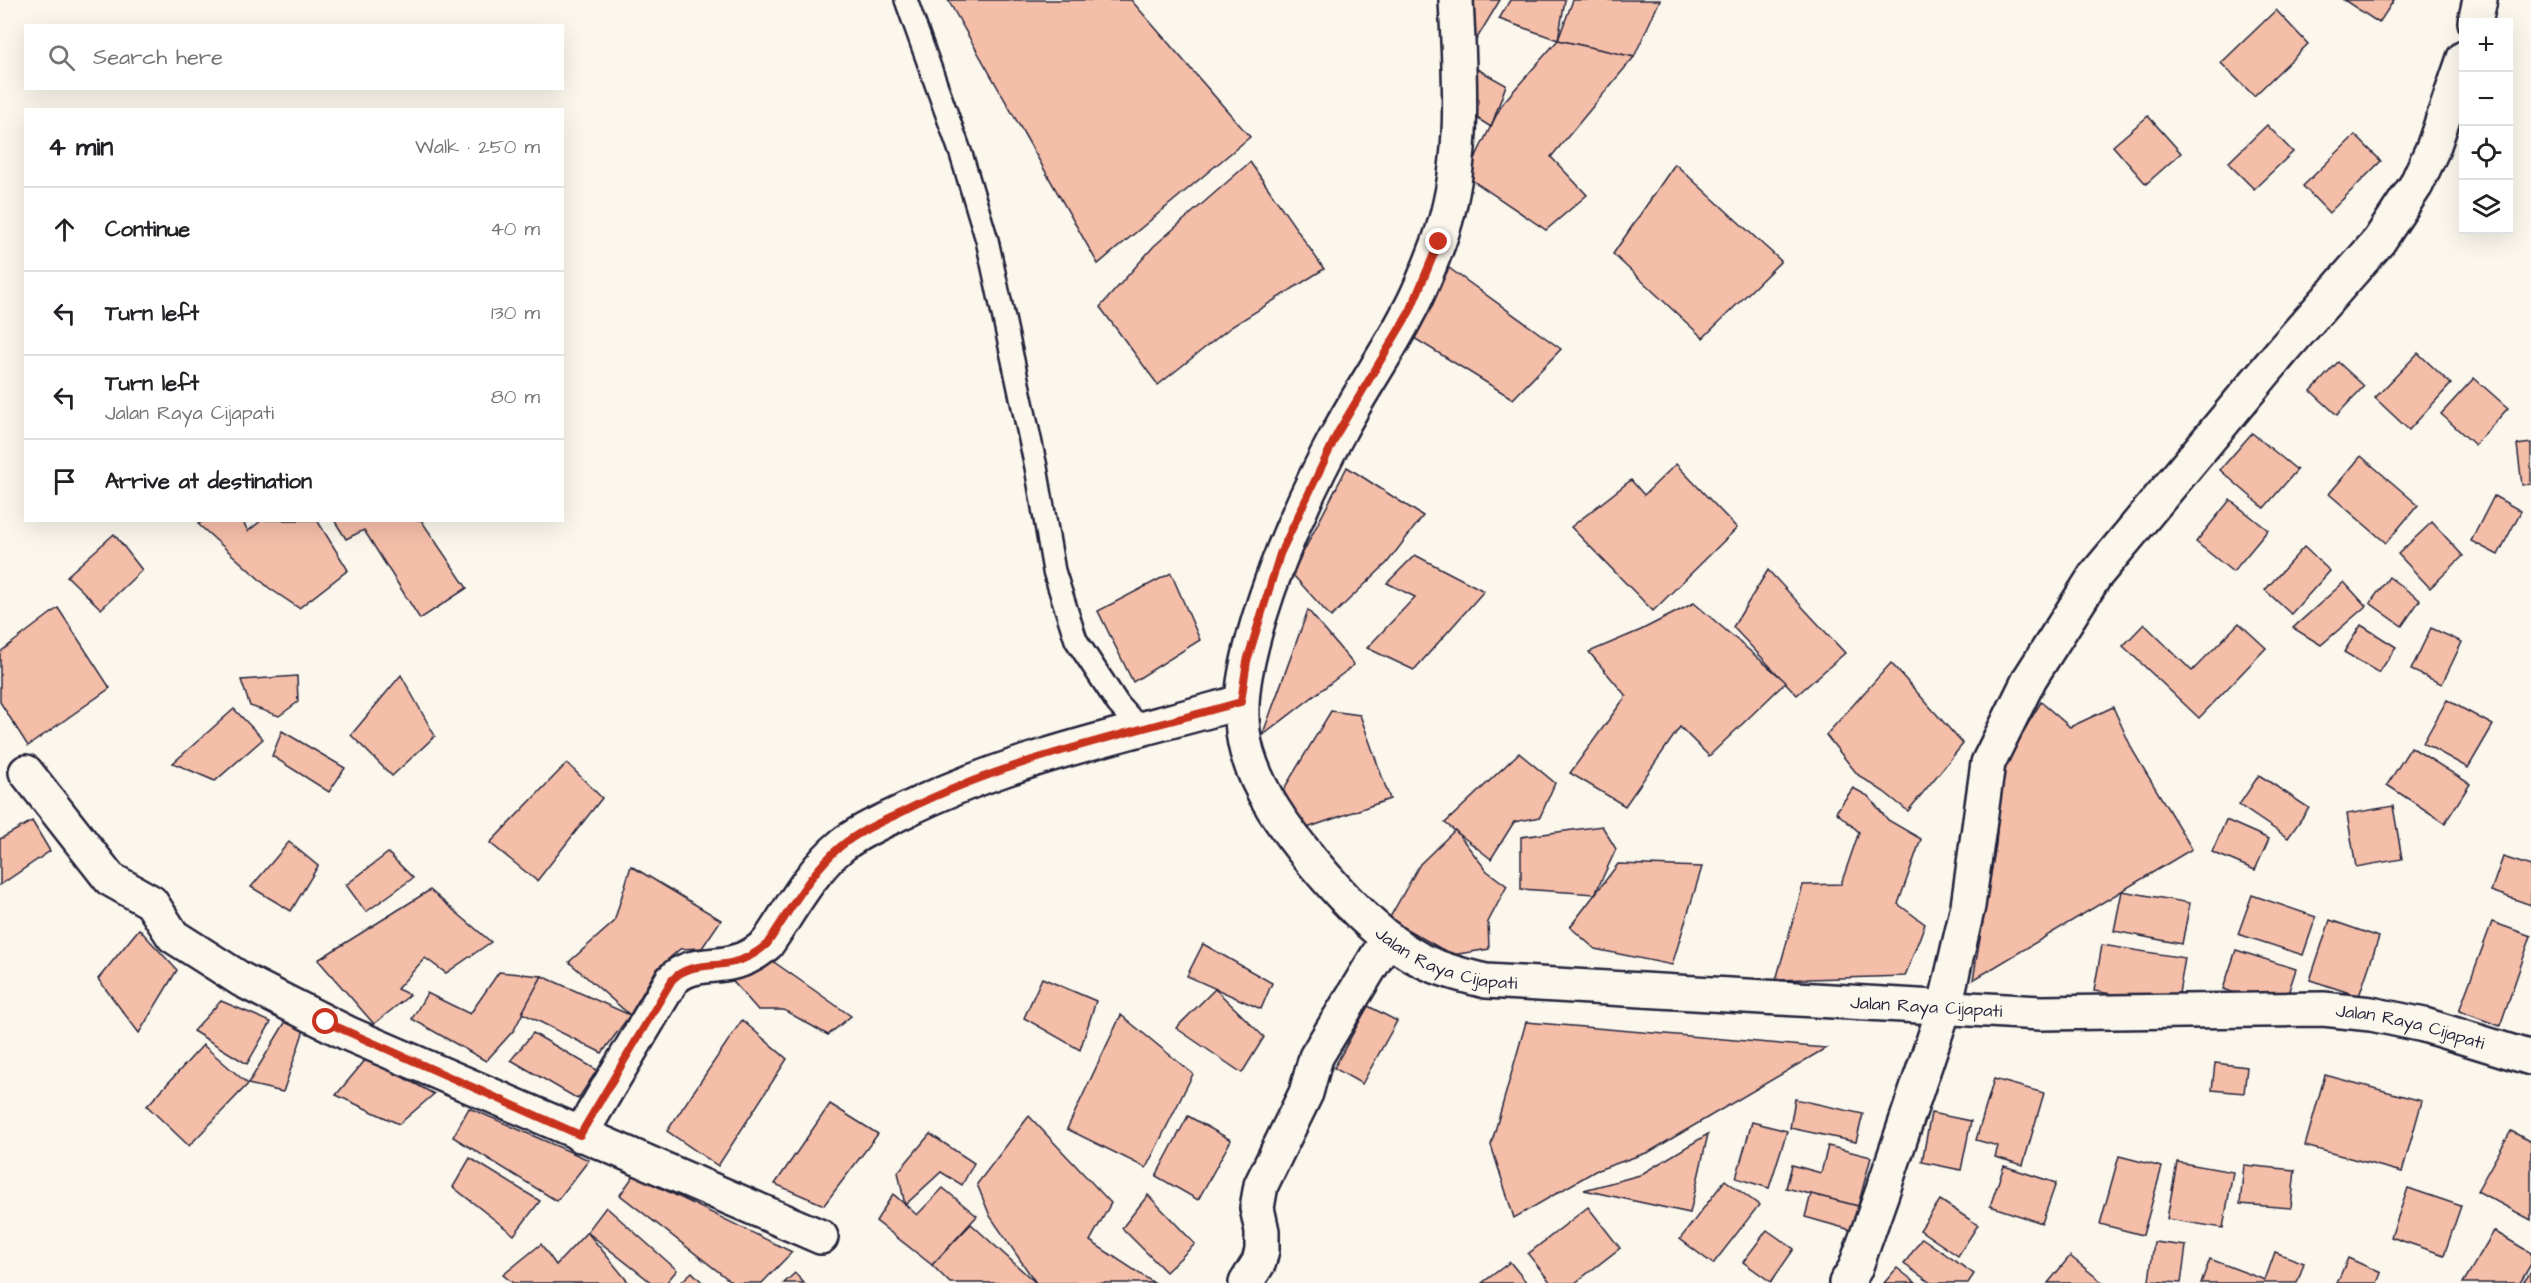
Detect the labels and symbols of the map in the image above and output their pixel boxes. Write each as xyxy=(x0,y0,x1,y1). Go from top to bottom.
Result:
route end xyxy=(1425,228,1451,254)
street label: Jalan Raya Cijapati xyxy=(1370,921,1518,995)
street label: Jalan Raya Cijapati xyxy=(1850,990,2003,1023)
street label: Jalan Raya Cijapati xyxy=(2335,998,2488,1056)
route start xyxy=(312,1008,338,1034)

